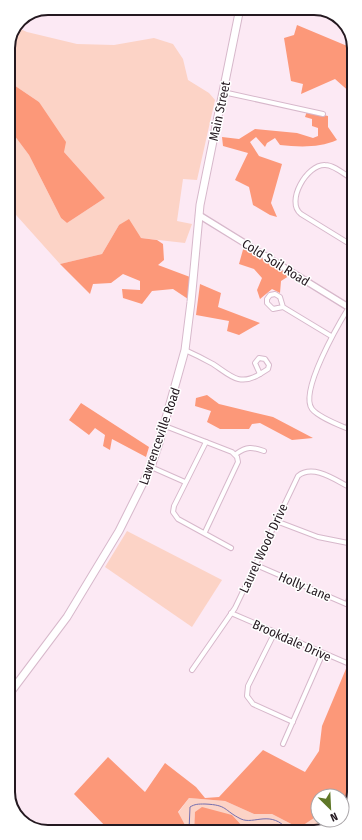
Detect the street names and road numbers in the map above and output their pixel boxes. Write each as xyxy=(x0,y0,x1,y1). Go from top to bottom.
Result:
street label: Main Street xyxy=(206,79,233,142)
street label: Cold Soil Road xyxy=(239,236,312,289)
street label: Lawrenceville Road xyxy=(136,386,183,487)
street label: Laurel Wood Drive xyxy=(236,501,291,595)
street label: Holly Lane xyxy=(276,569,333,604)
street label: Brookdale Drive xyxy=(250,616,333,664)

